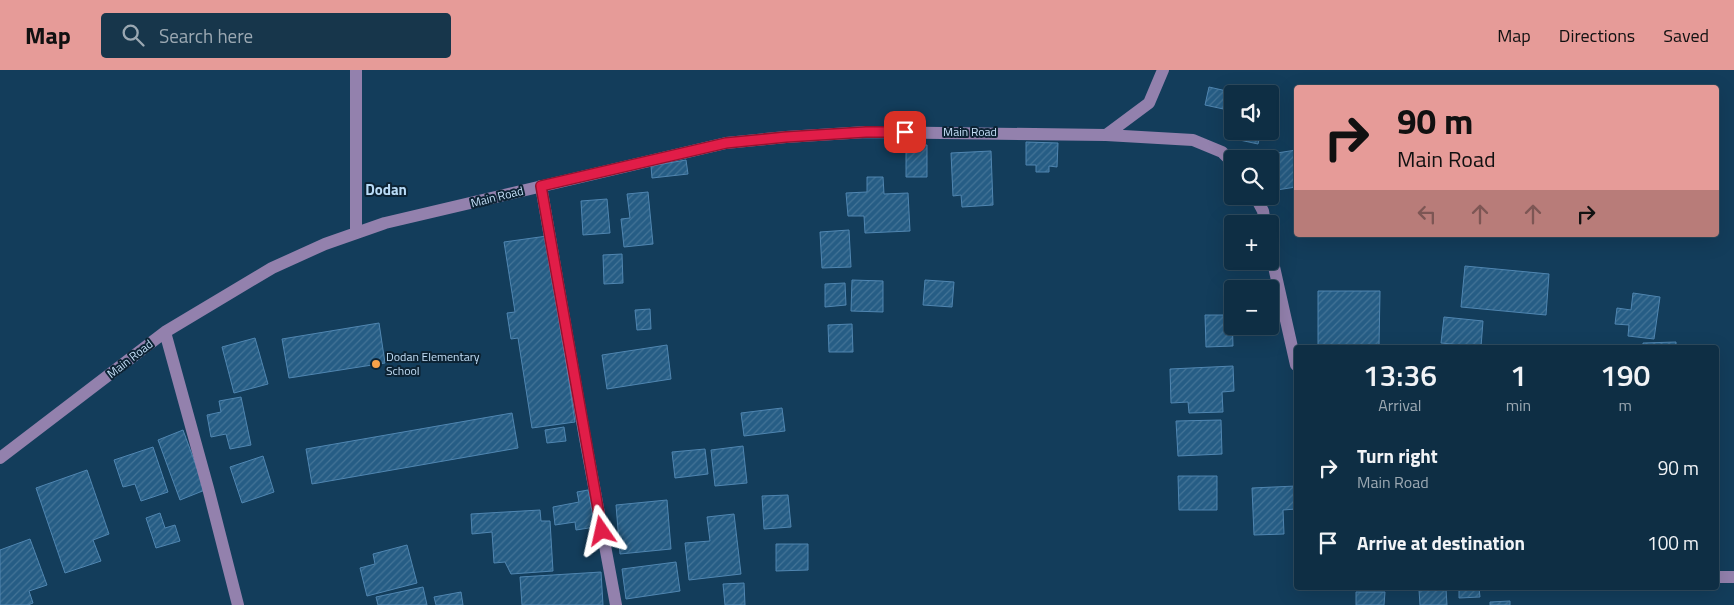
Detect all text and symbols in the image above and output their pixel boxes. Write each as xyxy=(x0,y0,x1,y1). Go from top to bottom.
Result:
search box xyxy=(101,13,451,58)
text: Map xyxy=(25,17,71,53)
icon: search xyxy=(119,21,147,49)
text: Search here xyxy=(159,21,253,50)
text: Map xyxy=(1497,22,1531,49)
text: Directions xyxy=(1559,22,1635,49)
text: Saved xyxy=(1663,22,1709,49)
map controls xyxy=(1224,85,1279,335)
button: sound xyxy=(1224,85,1279,140)
text: 90 m xyxy=(1397,94,1473,148)
icon: right xyxy=(1314,105,1379,170)
pin xyxy=(884,111,926,153)
icon: arrive xyxy=(891,118,919,146)
street label: Main Road xyxy=(943,122,997,141)
text: Main Road xyxy=(1397,142,1496,176)
button: search xyxy=(1224,150,1279,205)
district label: Dodan xyxy=(365,178,407,201)
street label: Main Road xyxy=(468,181,525,212)
icon: left xyxy=(1413,200,1441,228)
icon: ahead xyxy=(1466,200,1494,228)
icon: ahead xyxy=(1519,200,1547,228)
icon: right xyxy=(1572,200,1600,228)
button: + xyxy=(1224,215,1279,270)
button: − xyxy=(1224,280,1279,335)
street label: Main Road xyxy=(103,335,157,383)
place label: Dodan Elementary School xyxy=(386,347,480,380)
text: 13:36 xyxy=(1363,352,1437,398)
text: 1 xyxy=(1510,352,1527,398)
text: 190 xyxy=(1600,352,1650,398)
marker: Dodan Elementary School xyxy=(370,358,382,370)
text: Arrival xyxy=(1378,393,1422,417)
text: min xyxy=(1506,393,1531,417)
text: m xyxy=(1618,393,1632,417)
text: Turn right xyxy=(1357,441,1438,470)
text: 90 m xyxy=(1658,453,1699,482)
icon: right xyxy=(1314,454,1342,482)
text: Main Road xyxy=(1357,470,1429,494)
position arrow xyxy=(575,504,627,556)
text: Arrive at destination xyxy=(1357,528,1525,557)
text: 100 m xyxy=(1647,528,1699,557)
icon: arrive xyxy=(1314,529,1342,557)

